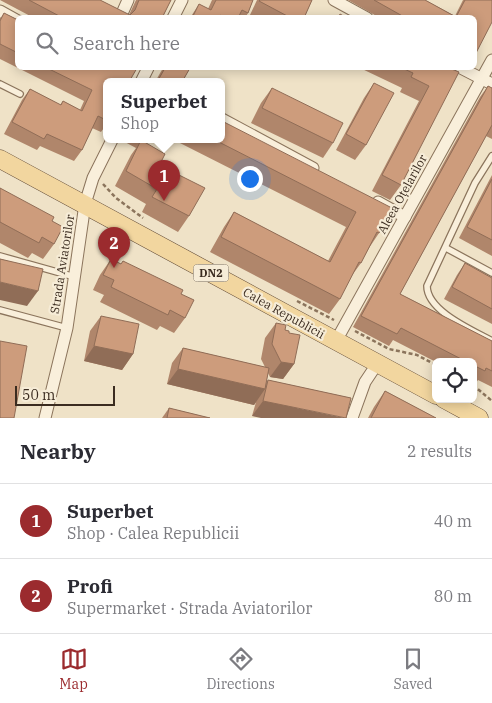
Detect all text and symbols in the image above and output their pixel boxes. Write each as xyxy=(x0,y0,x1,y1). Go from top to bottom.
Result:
search box xyxy=(15,15,477,70)
icon: search xyxy=(33,29,61,57)
text: Search here xyxy=(73,31,180,55)
popup xyxy=(103,78,225,143)
text: Superbet xyxy=(121,89,207,113)
text: Shop xyxy=(121,113,159,133)
street label: Aleea Oțelarilor xyxy=(374,151,431,237)
pin: 1 xyxy=(148,160,180,201)
your location xyxy=(237,166,263,192)
street label: Strada Aviatorilor xyxy=(47,213,77,315)
pin: 2 xyxy=(98,227,130,268)
road number: DN2 xyxy=(194,264,228,282)
street label: Calea Republicii xyxy=(241,284,328,342)
map controls xyxy=(432,358,477,403)
button: locate xyxy=(432,358,477,403)
scale bar xyxy=(15,383,115,406)
text: 50 m xyxy=(22,386,55,404)
text: Nearby xyxy=(20,437,96,465)
text: 2 results xyxy=(407,441,472,461)
text: Superbet xyxy=(67,499,153,523)
text: 1 xyxy=(31,511,41,531)
text: 40 m xyxy=(434,511,472,531)
text: Shop · Calea Republicii xyxy=(67,523,239,543)
text: Profi xyxy=(67,574,113,598)
text: 2 xyxy=(31,586,41,606)
text: 80 m xyxy=(434,586,472,606)
text: Supermarket · Strada Aviatorilor xyxy=(67,598,312,618)
tab: Map xyxy=(59,645,88,693)
tab: Directions xyxy=(206,645,275,693)
tab: Saved xyxy=(393,645,433,693)

